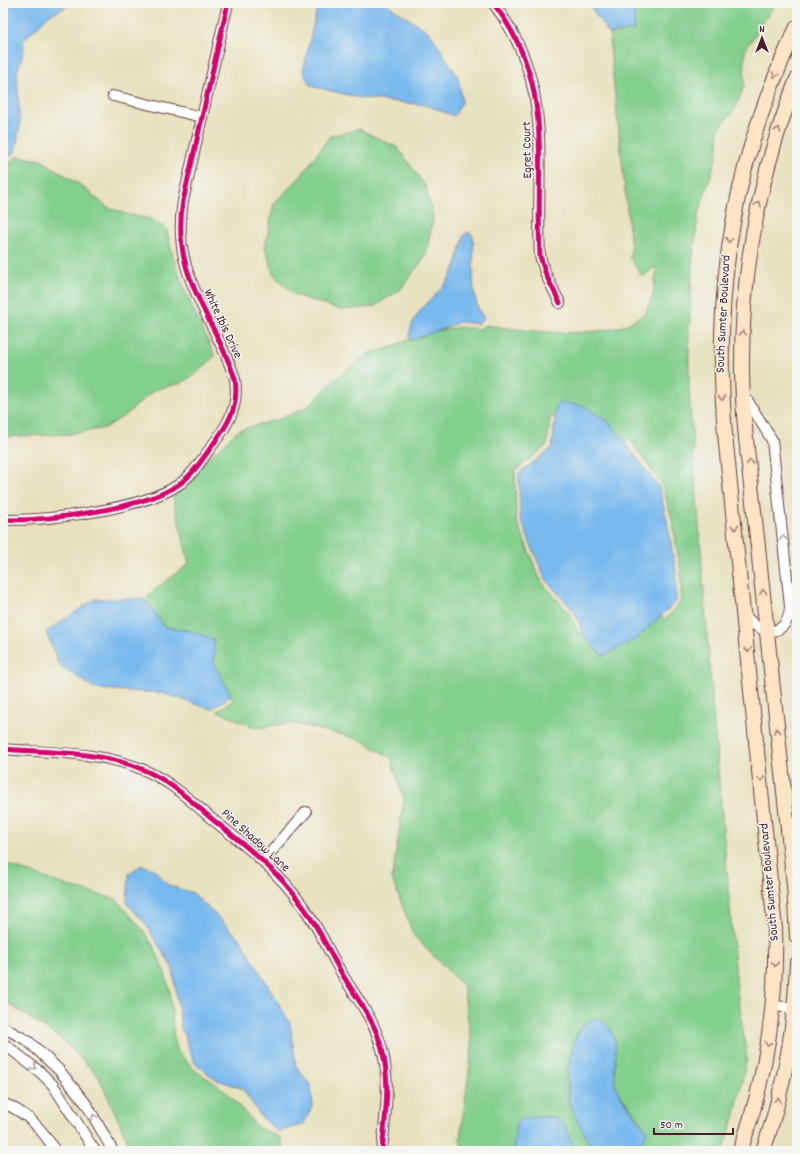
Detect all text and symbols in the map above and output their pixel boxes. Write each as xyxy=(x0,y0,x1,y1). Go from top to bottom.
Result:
north arrow xyxy=(742,18,782,58)
text: N xyxy=(759,22,765,38)
one-way arrow xyxy=(772,71,780,79)
street label: Egret Court xyxy=(518,121,538,179)
one-way arrow xyxy=(773,126,782,133)
one-way arrow xyxy=(753,201,761,207)
one-way arrow xyxy=(725,237,734,243)
street label: South Sumter Boulevard xyxy=(711,254,737,374)
street label: White Ibis Drive xyxy=(198,286,247,362)
one-way arrow xyxy=(738,330,747,336)
one-way arrow xyxy=(718,395,726,401)
one-way arrow xyxy=(745,459,754,466)
one-way arrow xyxy=(730,524,739,530)
one-way arrow xyxy=(779,535,788,541)
one-way arrow xyxy=(758,589,767,595)
one-way arrow xyxy=(743,647,752,653)
one-way arrow xyxy=(773,728,782,734)
one-way arrow xyxy=(756,776,765,782)
street label: Pine Shadow Lane xyxy=(216,805,294,877)
street label: South Sumter Boulevard xyxy=(755,822,785,942)
one-way arrow xyxy=(771,961,780,967)
one-way arrow xyxy=(764,1041,773,1047)
one-way arrow xyxy=(29,1062,37,1069)
one-way arrow xyxy=(774,1097,782,1103)
scale bar xyxy=(654,1110,733,1136)
one-way arrow xyxy=(91,1114,98,1121)
text: 50 m xyxy=(660,1117,683,1134)

